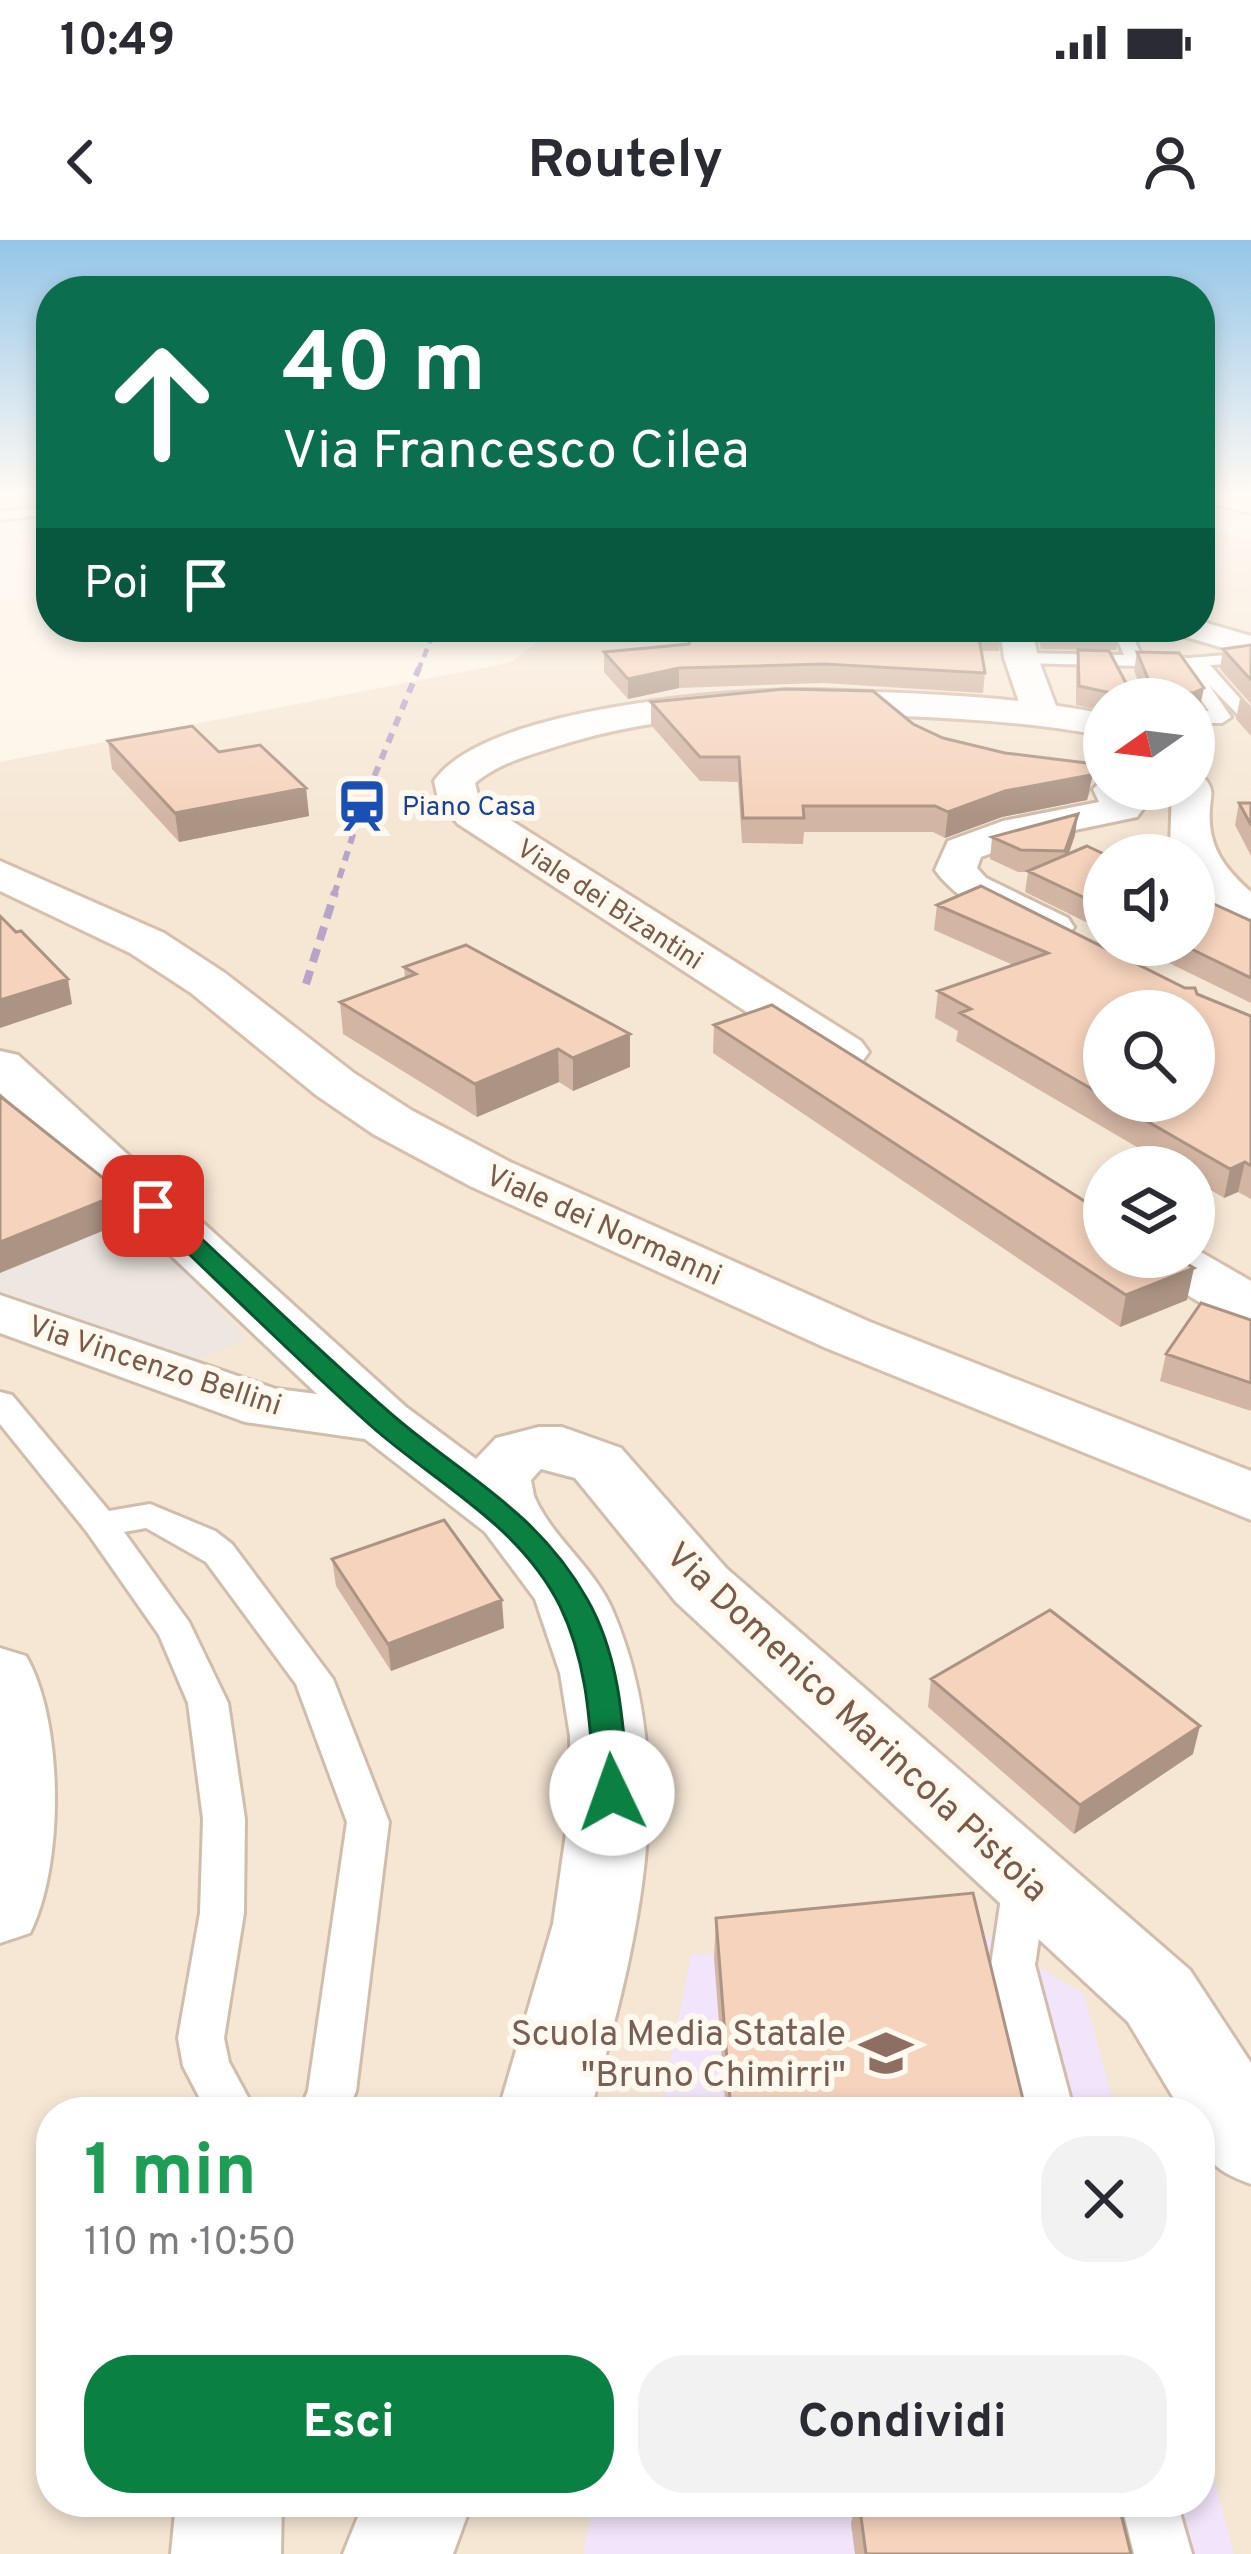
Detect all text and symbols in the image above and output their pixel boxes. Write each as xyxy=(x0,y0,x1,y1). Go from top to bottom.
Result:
text: 10:49 xyxy=(60,14,175,71)
text: Routely xyxy=(528,128,723,197)
icon: back xyxy=(48,129,114,195)
icon: person xyxy=(1137,129,1203,195)
text: 40 m xyxy=(282,315,486,421)
icon: ahead xyxy=(84,324,240,480)
text: Via Francesco Cilea xyxy=(282,419,750,488)
icon: arrive xyxy=(173,552,239,618)
text: Poi xyxy=(84,557,149,614)
north arrow xyxy=(1083,678,1215,810)
map controls xyxy=(1083,678,1215,1278)
station icon: Piano Casa xyxy=(333,777,391,835)
place label: Piano Casa xyxy=(402,791,536,825)
street label: Viale dei Bizantini xyxy=(509,833,709,979)
button: sound xyxy=(1083,834,1215,966)
button: search xyxy=(1083,990,1215,1122)
button: layers xyxy=(1083,1146,1215,1278)
pin xyxy=(102,1155,204,1257)
street label: Viale dei Normanni xyxy=(479,1159,727,1296)
icon: arrive xyxy=(120,1173,186,1239)
street label: Via Vincenzo Bellini xyxy=(23,1309,286,1426)
street label: Via Domenico Marincola Pistoia xyxy=(654,1534,1056,1914)
position arrow xyxy=(549,1730,675,1856)
place label: Scuola Media Statale "Bruno Chimirri" xyxy=(511,2013,846,2100)
school or university icon: Scuola Media Statale "Bruno Chimirri" xyxy=(857,2024,915,2082)
text: 1 min xyxy=(84,2129,257,2221)
button: close xyxy=(1041,2136,1167,2262)
text: 110 m · 10:50 xyxy=(84,2220,296,2269)
button: Esci xyxy=(84,2355,614,2493)
button: Condividi xyxy=(638,2355,1167,2493)

